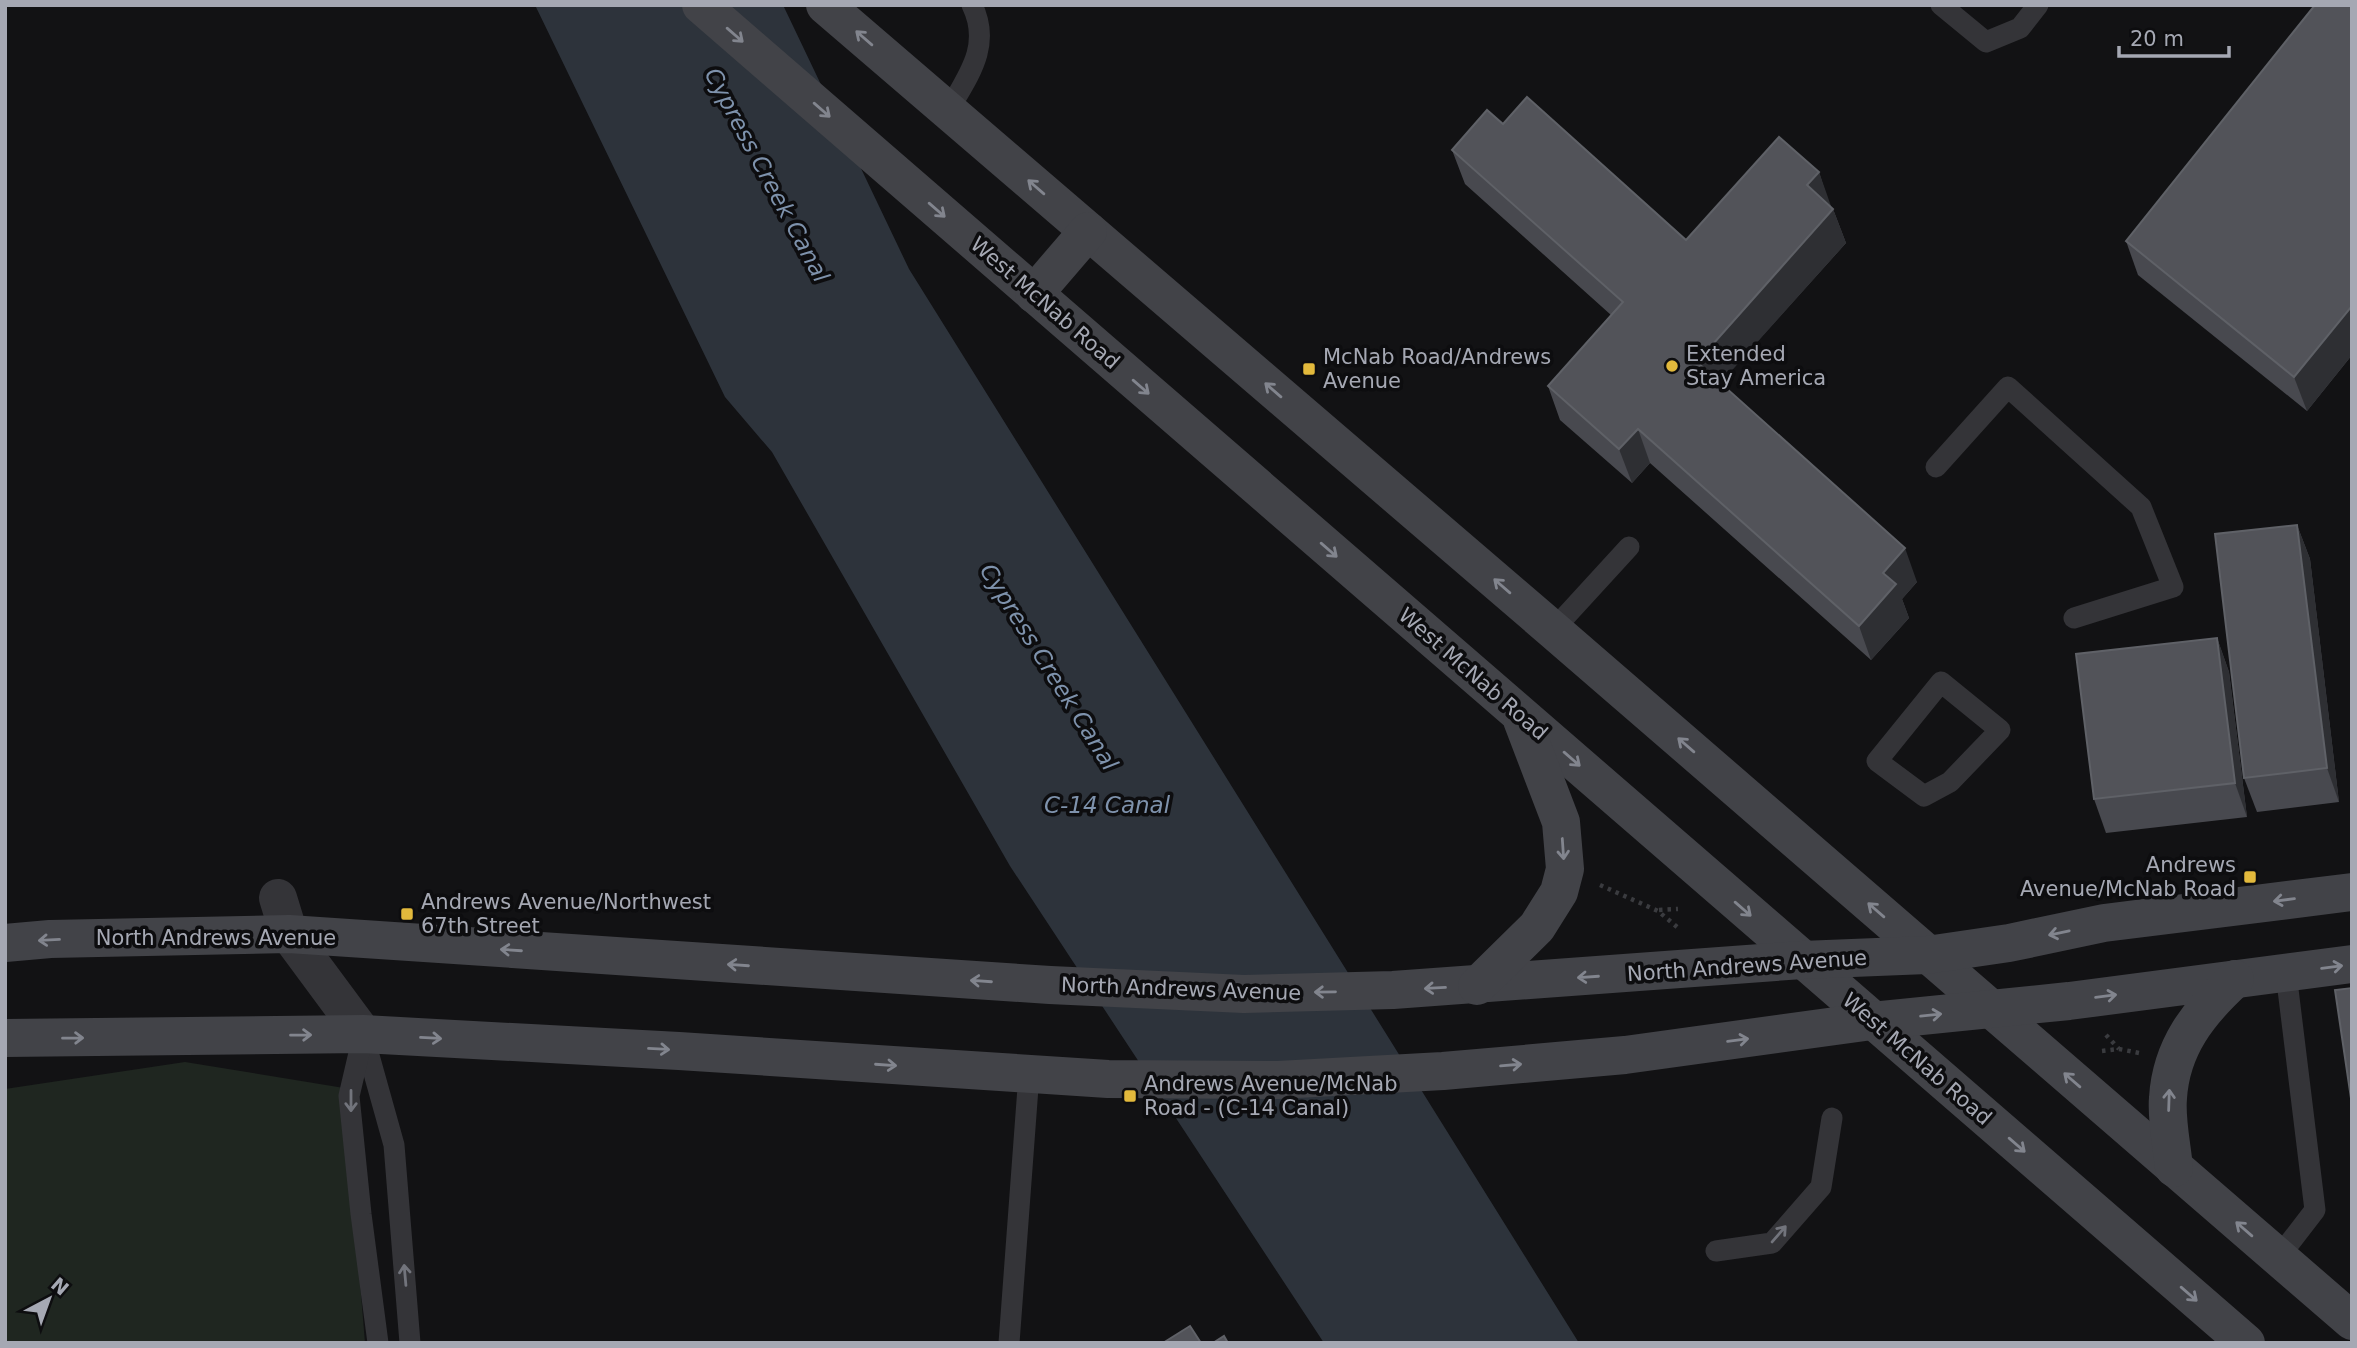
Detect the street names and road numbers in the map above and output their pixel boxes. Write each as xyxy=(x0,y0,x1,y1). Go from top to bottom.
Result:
street label: West McNab Road xyxy=(966,232,1124,374)
street label: West McNab Road xyxy=(1394,603,1552,745)
street label: North Andrews Avenue xyxy=(96,926,336,950)
street label: North Andrews Avenue xyxy=(1626,946,1868,986)
street label: North Andrews Avenue xyxy=(1060,973,1302,1005)
street label: West McNab Road xyxy=(1838,988,1996,1130)

